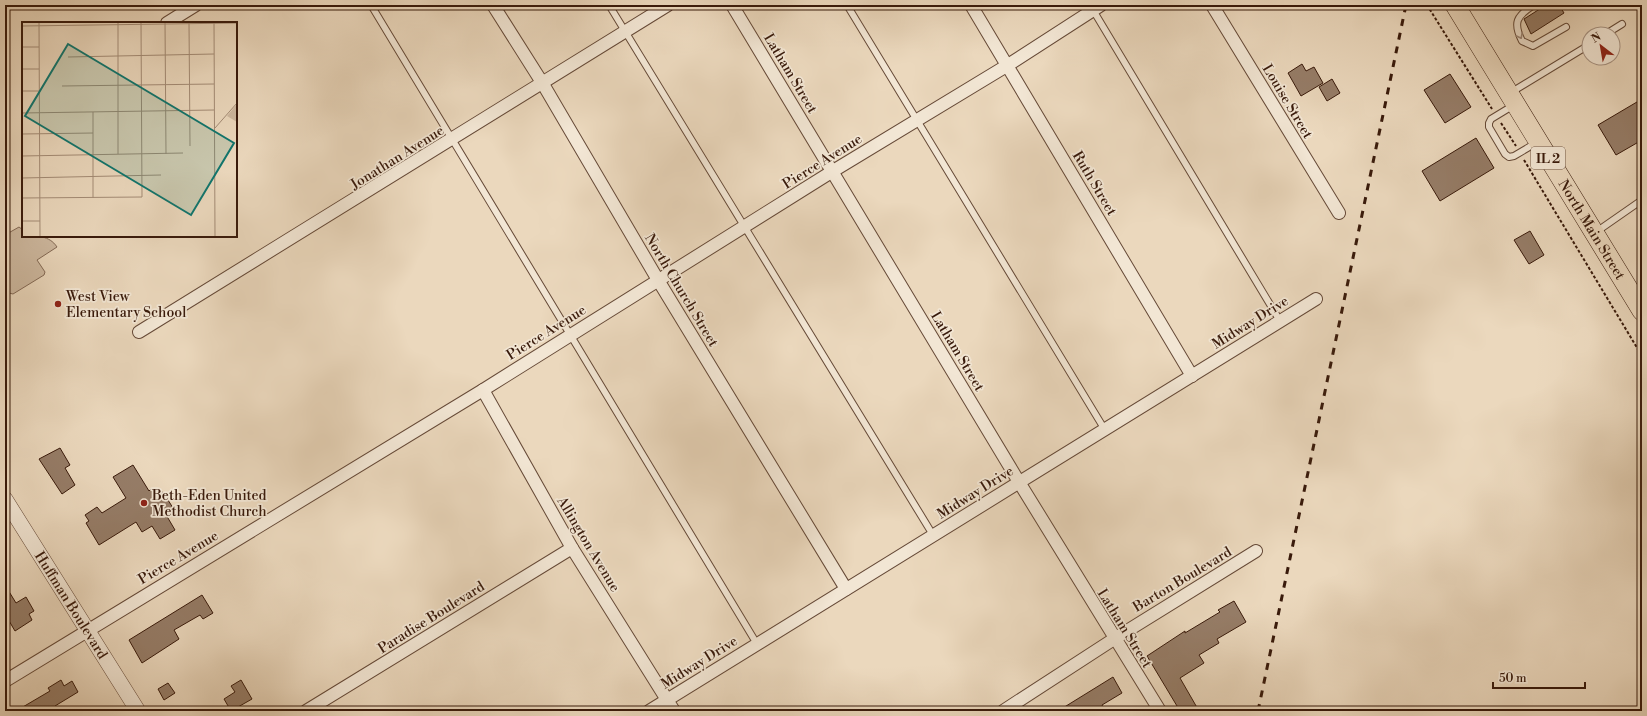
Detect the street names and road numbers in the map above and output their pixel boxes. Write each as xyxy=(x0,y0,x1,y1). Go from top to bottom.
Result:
street label: Latham Street xyxy=(759,30,821,117)
street label: Louise Street xyxy=(1258,61,1316,142)
street label: Jonathan Avenue xyxy=(346,122,448,194)
street label: Pierce Avenue xyxy=(779,130,866,193)
road number: IL 2 xyxy=(1531,147,1565,169)
street label: Ruth Street xyxy=(1068,148,1120,219)
street label: North Main Street xyxy=(1554,176,1629,283)
street label: North Church Street xyxy=(640,231,722,350)
street label: Midway Drive xyxy=(1209,292,1292,354)
street label: Pierce Avenue xyxy=(503,301,590,364)
street label: Latham Street xyxy=(926,308,988,395)
street label: Midway Drive xyxy=(934,462,1017,524)
street label: Allington Avenue xyxy=(552,493,624,595)
street label: Pierce Avenue xyxy=(135,527,222,589)
street label: Barton Boulevard xyxy=(1129,543,1235,617)
street label: Huffman Boulevard xyxy=(30,548,111,663)
street label: Paradise Boulevard xyxy=(375,578,488,658)
street label: Latham Street xyxy=(1093,586,1156,672)
street label: Midway Drive xyxy=(658,632,741,694)

